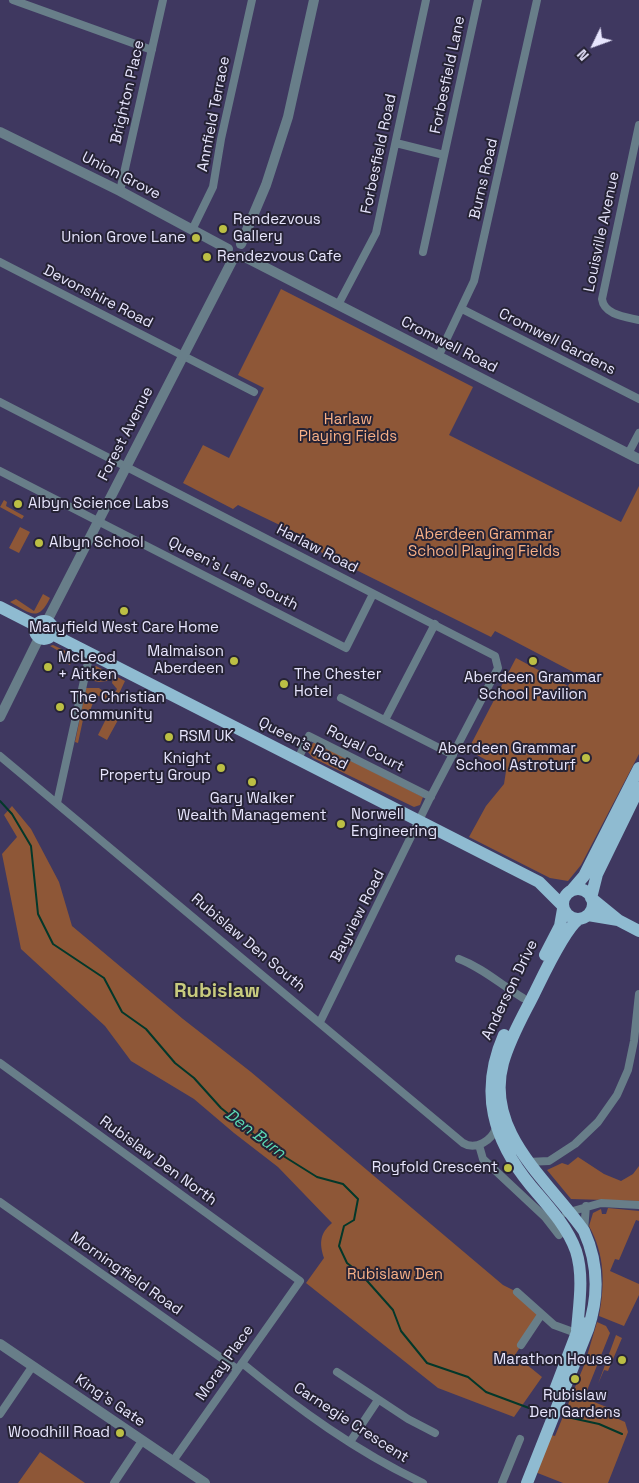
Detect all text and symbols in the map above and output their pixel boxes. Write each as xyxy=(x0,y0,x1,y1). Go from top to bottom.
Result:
street label: Forbesfield Lane xyxy=(427,14,469,136)
north arrow xyxy=(569,20,619,70)
street label: Brighton Place xyxy=(107,38,149,146)
text: N xyxy=(573,46,593,65)
street label: Annfield Terrace xyxy=(194,55,234,173)
street label: Forbesfield Road xyxy=(358,92,400,216)
street label: Burns Road xyxy=(466,137,502,221)
street label: Union Grove xyxy=(79,148,163,204)
street label: Louisville Avenue xyxy=(580,170,624,294)
place label: Rendezvous Gallery xyxy=(233,211,321,246)
marker: Rendezvous Gallery xyxy=(217,223,229,235)
place label: Union Grove Lane xyxy=(61,229,186,247)
marker: Union Grove Lane xyxy=(190,232,202,244)
place label: Rendezvous Cafe xyxy=(217,248,342,266)
marker: Rendezvous Cafe xyxy=(201,251,213,263)
street label: Devonshire Road xyxy=(40,262,156,332)
street label: Cromwell Gardens xyxy=(496,305,618,379)
street label: Cromwell Road xyxy=(398,313,500,377)
street label: Forest Avenue xyxy=(95,384,157,484)
park label: Harlaw Playing Fields xyxy=(299,411,397,446)
place label: Albyn Science Labs xyxy=(28,495,169,513)
marker: Albyn Science Labs xyxy=(12,498,24,510)
street label: Harlaw Road xyxy=(273,521,361,577)
park label: Aberdeen Grammar School Playing Fields xyxy=(408,526,560,561)
street label: Queen's Lane South xyxy=(165,533,301,615)
place label: Albyn School xyxy=(49,534,144,552)
marker: Albyn School xyxy=(33,537,45,549)
marker: Maryfield West Care Home xyxy=(118,605,130,617)
place label: Maryfield West Care Home xyxy=(29,619,219,637)
place label: Malmaison Aberdeen xyxy=(147,643,224,678)
place label: McLeod + Aitken xyxy=(58,649,117,684)
marker: Malmaison Aberdeen xyxy=(228,655,240,667)
marker: Aberdeen Grammar School Pavilion xyxy=(527,655,539,667)
marker: McLeod + Aitken xyxy=(42,661,54,673)
place label: The Chester Hotel xyxy=(294,666,381,701)
place label: Aberdeen Grammar School Pavilion xyxy=(464,669,602,704)
marker: The Chester Hotel xyxy=(278,678,290,690)
place label: The Christian Community xyxy=(70,689,165,724)
marker: The Christian Community xyxy=(54,701,66,713)
street label: Queen's Road xyxy=(255,714,351,774)
street label: Royal Court xyxy=(323,722,407,776)
place label: RSM UK xyxy=(179,728,234,746)
marker: RSM UK xyxy=(163,731,175,743)
place label: Aberdeen Grammar School Astroturf xyxy=(438,740,576,775)
place label: Knight Property Group xyxy=(100,750,211,785)
marker: Aberdeen Grammar School Astroturf xyxy=(580,752,592,764)
marker: Knight Property Group xyxy=(215,762,227,774)
marker: Gary Walker Wealth Management xyxy=(246,776,258,788)
place label: Gary Walker Wealth Management xyxy=(177,790,327,825)
place label: Norwell Engineering xyxy=(351,806,437,841)
marker: Norwell Engineering xyxy=(335,818,347,830)
street label: Bayview Road xyxy=(327,867,389,965)
street label: Rubislaw Den South xyxy=(187,890,309,996)
street label: Anderson Drive xyxy=(478,937,542,1043)
district label: Rubislaw xyxy=(174,980,260,1004)
water label: Den Burn xyxy=(221,1105,289,1163)
street label: Rubislaw Den North xyxy=(96,1112,220,1210)
place label: Royfold Crescent xyxy=(372,1159,498,1177)
marker: Royfold Crescent xyxy=(502,1162,514,1174)
street label: Morningfield Road xyxy=(67,1229,185,1319)
park label: Rubislaw Den xyxy=(347,1266,443,1284)
street label: Moray Place xyxy=(192,1322,258,1404)
place label: Marathon House xyxy=(493,1351,612,1369)
marker: Marathon House xyxy=(616,1354,628,1366)
street label: King's Gate xyxy=(72,1371,148,1431)
marker: Rubislaw Den Gardens xyxy=(569,1373,581,1385)
street label: Carnegie Crescent xyxy=(290,1379,412,1467)
place label: Rubislaw Den Gardens xyxy=(529,1387,621,1422)
place label: Woodhill Road xyxy=(8,1424,110,1442)
marker: Woodhill Road xyxy=(114,1427,126,1439)

